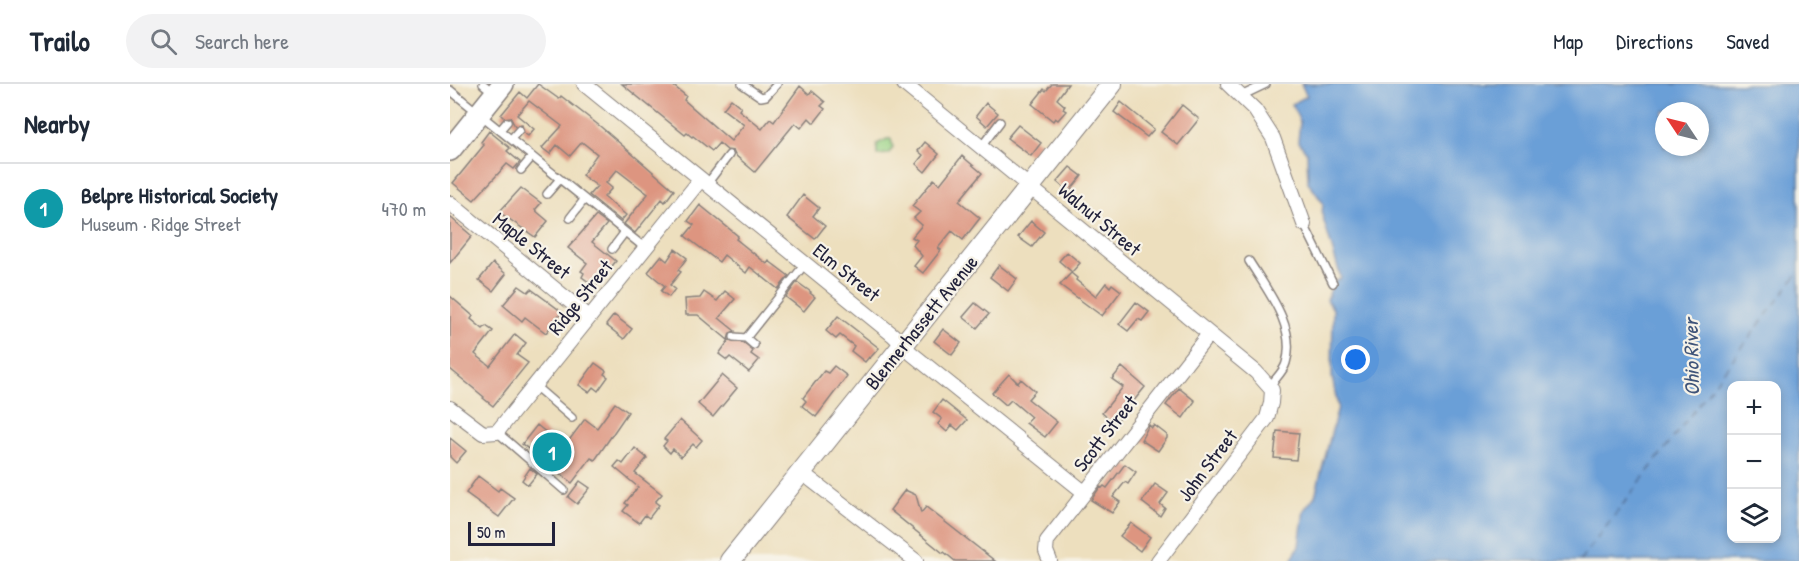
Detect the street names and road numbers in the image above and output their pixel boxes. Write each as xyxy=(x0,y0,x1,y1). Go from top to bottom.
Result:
street label: Walnut Street xyxy=(1053,176,1148,262)
street label: Maple Street xyxy=(487,205,577,285)
street label: Elm Street xyxy=(808,237,887,308)
street label: Blennerhassett Avenue xyxy=(858,249,984,395)
street label: Ridge Street xyxy=(541,253,619,340)
street label: Scott Street xyxy=(1067,388,1144,477)
street label: John Street xyxy=(1171,422,1244,507)

